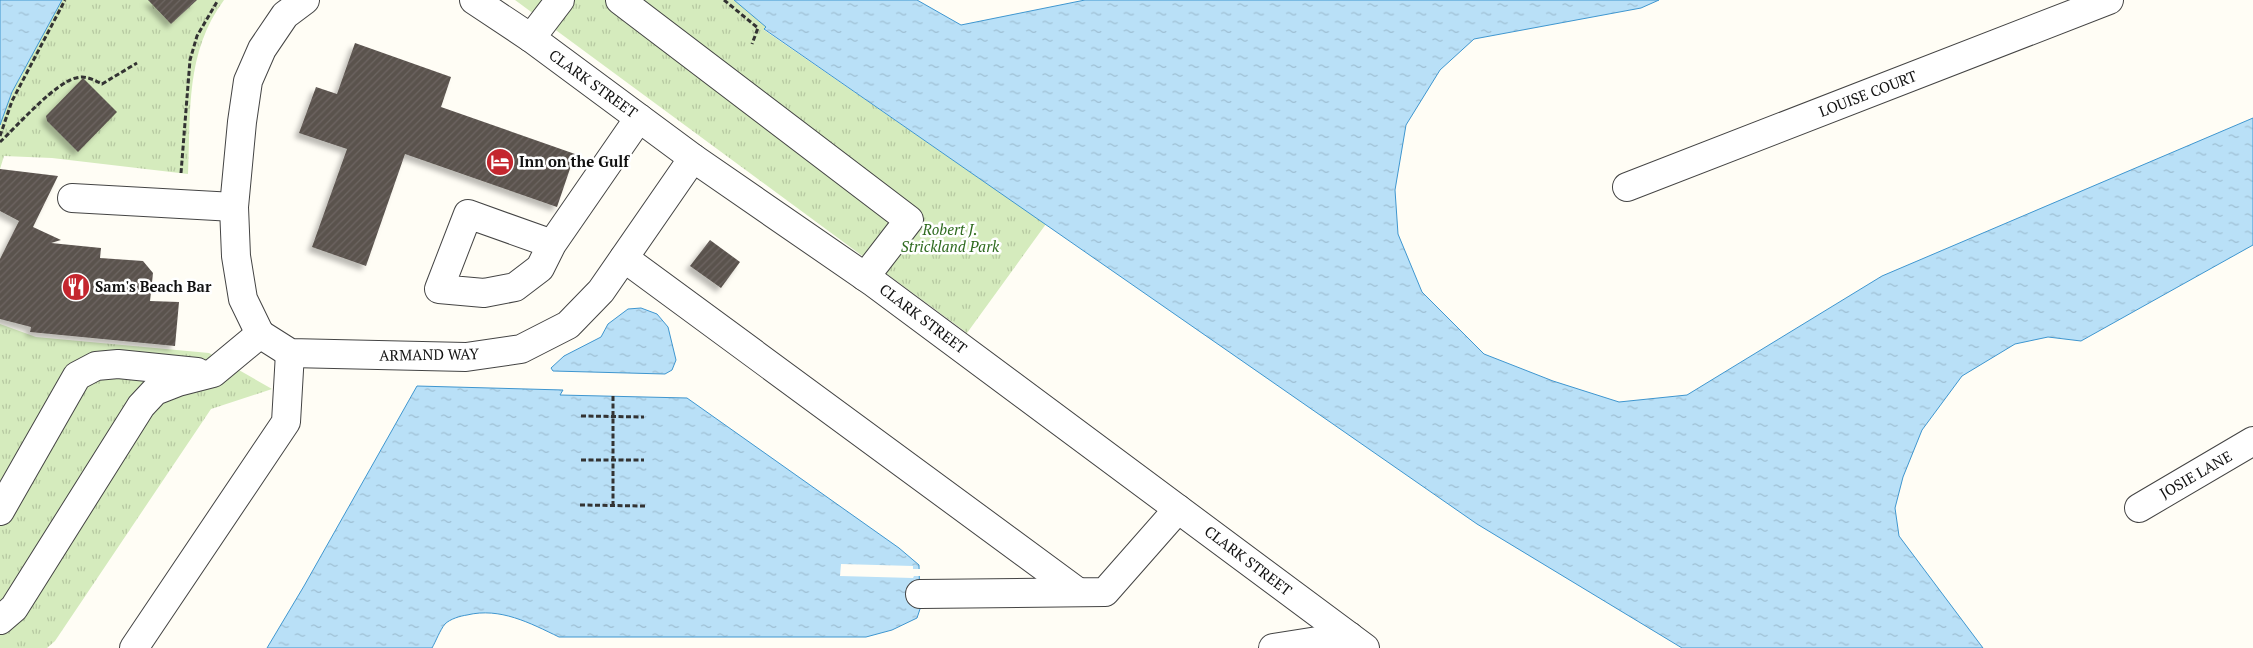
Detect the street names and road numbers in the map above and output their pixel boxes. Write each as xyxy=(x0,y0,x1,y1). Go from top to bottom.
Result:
street label: CLARK STREET xyxy=(545,44,642,122)
street label: LOUISE COURT xyxy=(1816,65,1919,121)
street label: CLARK STREET xyxy=(876,279,971,358)
street label: ARMAND WAY xyxy=(379,343,479,365)
street label: JOSIE LANE xyxy=(2156,445,2235,503)
street label: CLARK STREET xyxy=(1201,521,1296,600)

